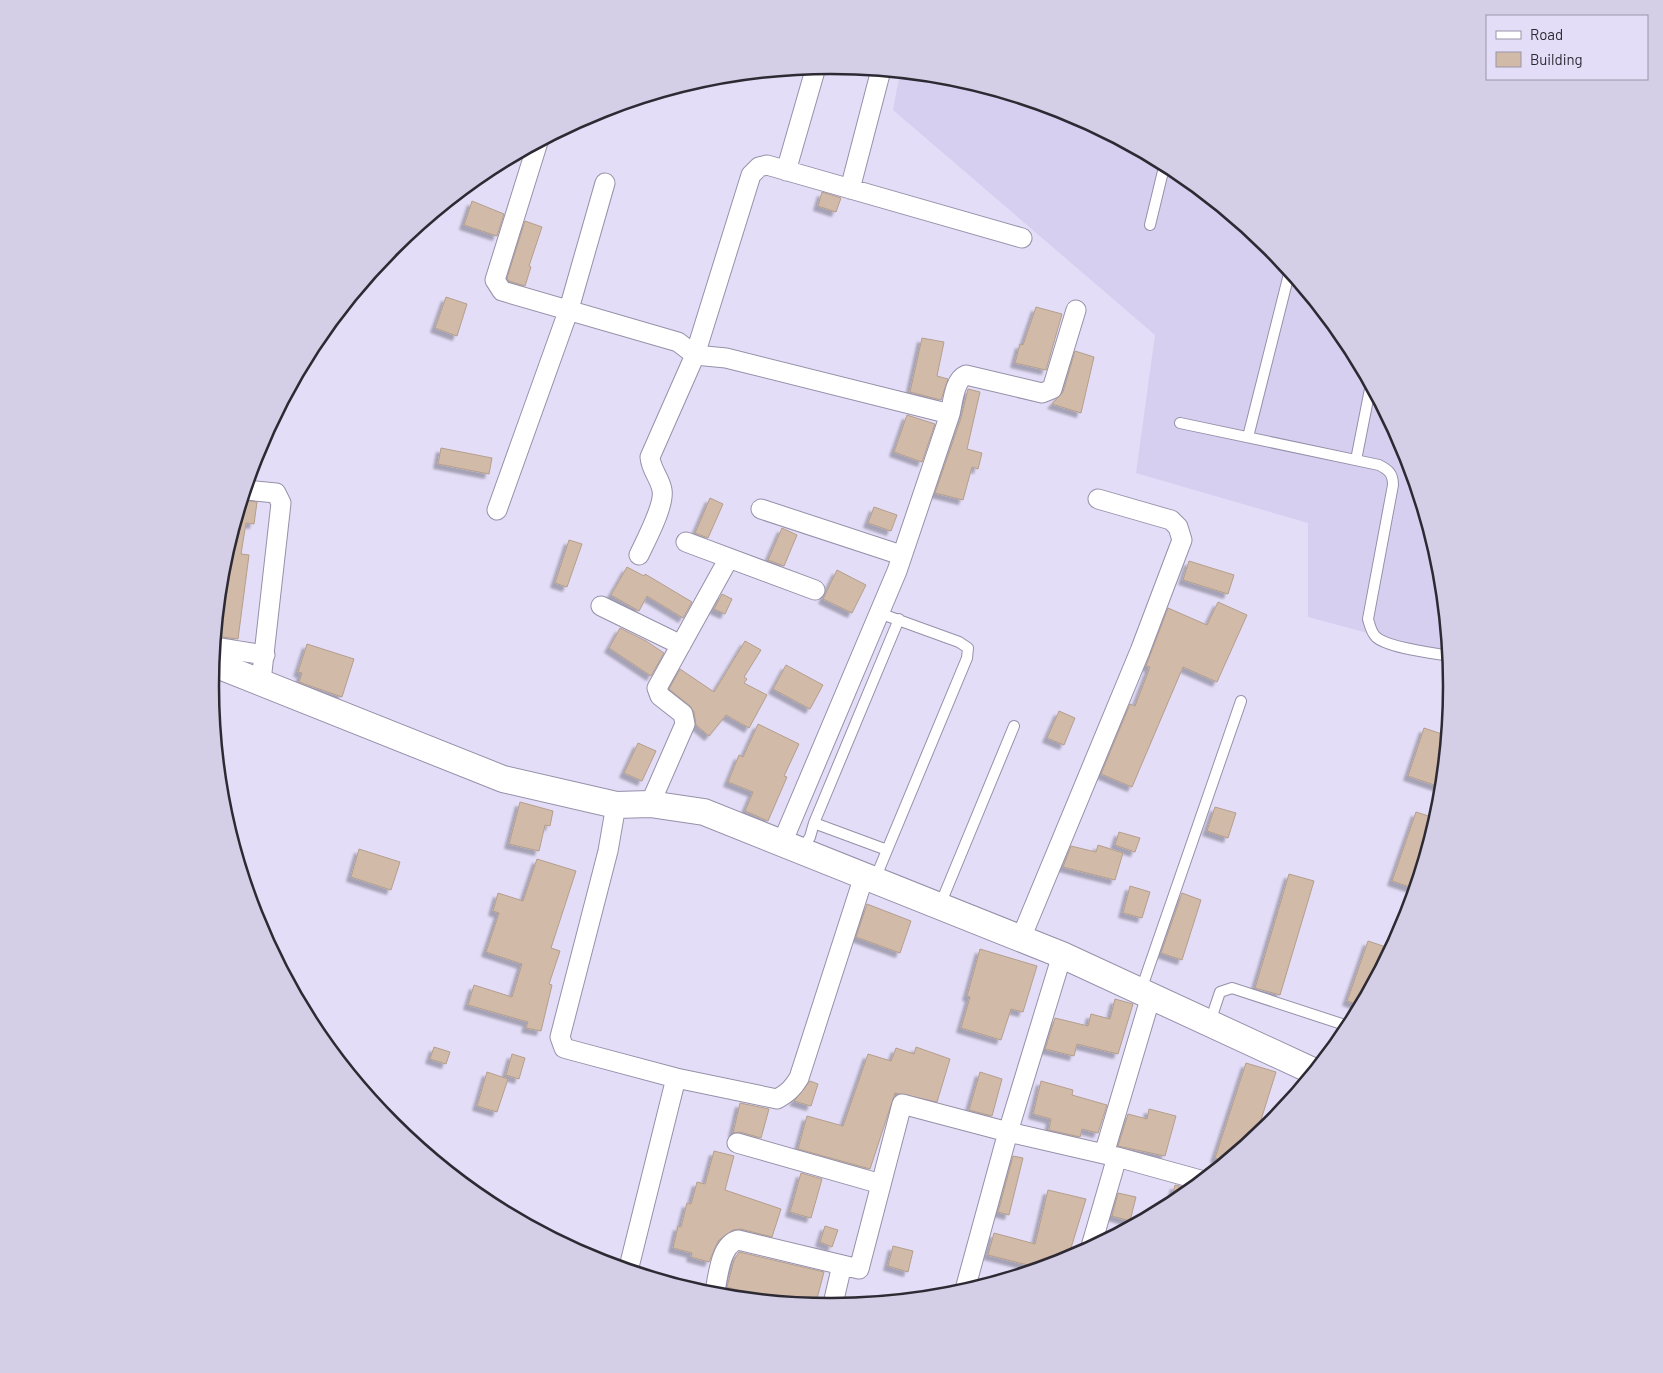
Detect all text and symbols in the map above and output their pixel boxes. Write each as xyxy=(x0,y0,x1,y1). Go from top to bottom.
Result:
legend xyxy=(1486,15,1648,80)
text: Road xyxy=(1530,25,1563,43)
text: Building xyxy=(1530,50,1583,68)

